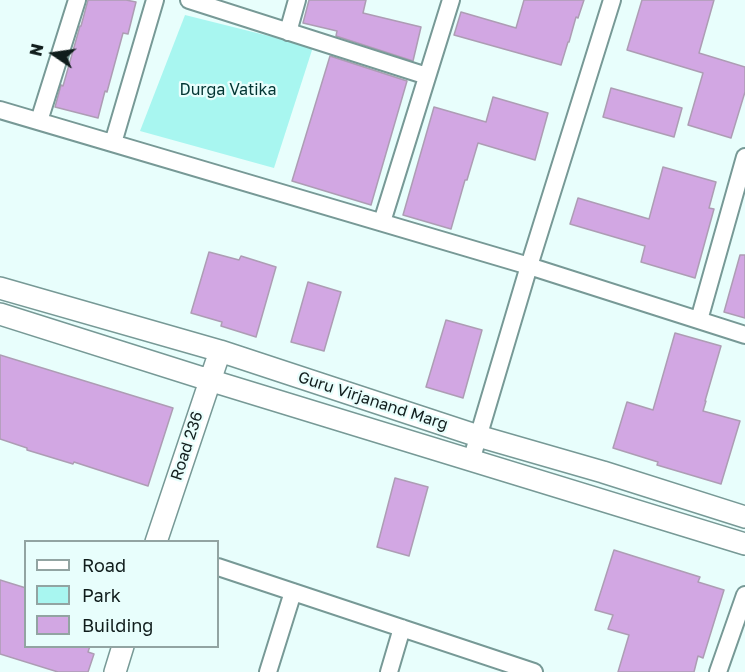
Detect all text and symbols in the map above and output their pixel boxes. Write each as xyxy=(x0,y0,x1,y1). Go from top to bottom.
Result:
north arrow xyxy=(24,24,84,84)
text: N xyxy=(25,42,48,58)
park label: Durga Vatika xyxy=(179,80,277,100)
street label: Guru Virjanand Marg xyxy=(296,368,450,434)
street label: Road 236 xyxy=(167,409,207,483)
legend xyxy=(24,540,219,648)
text: Road xyxy=(82,554,126,576)
text: Park xyxy=(82,584,121,606)
text: Building xyxy=(82,614,153,636)

